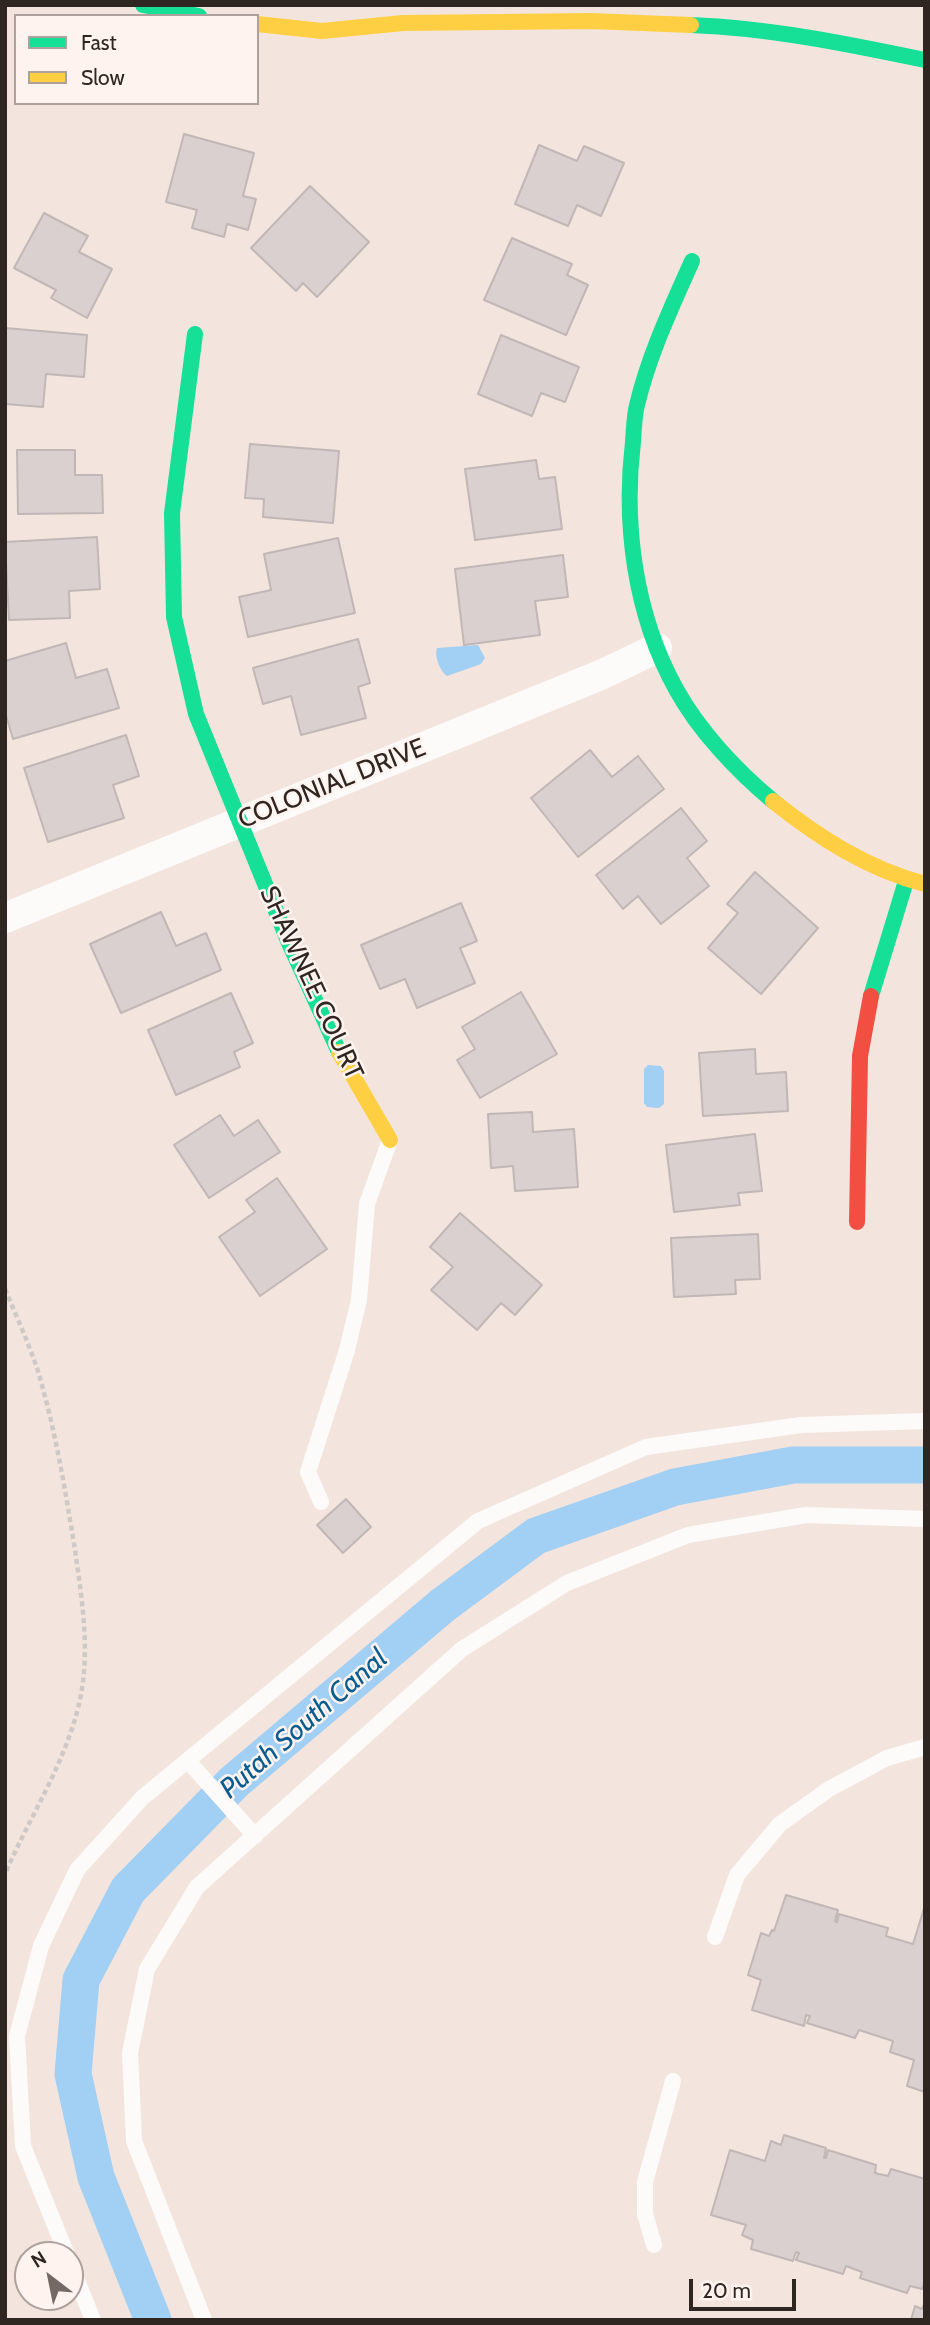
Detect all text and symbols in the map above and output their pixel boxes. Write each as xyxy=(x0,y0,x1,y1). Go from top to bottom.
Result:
legend xyxy=(14,14,259,105)
text: Fast xyxy=(81,30,117,55)
text: Slow xyxy=(81,65,125,90)
street label: COLONIAL DRIVE xyxy=(234,732,430,836)
street label: SHAWNEE COURT xyxy=(253,881,369,1085)
water label: Putah South Canal xyxy=(213,1642,395,1806)
north arrow xyxy=(14,2241,84,2311)
text: N xyxy=(27,2246,50,2273)
scale bar xyxy=(692,2266,799,2310)
text: 20 m xyxy=(702,2278,751,2303)

